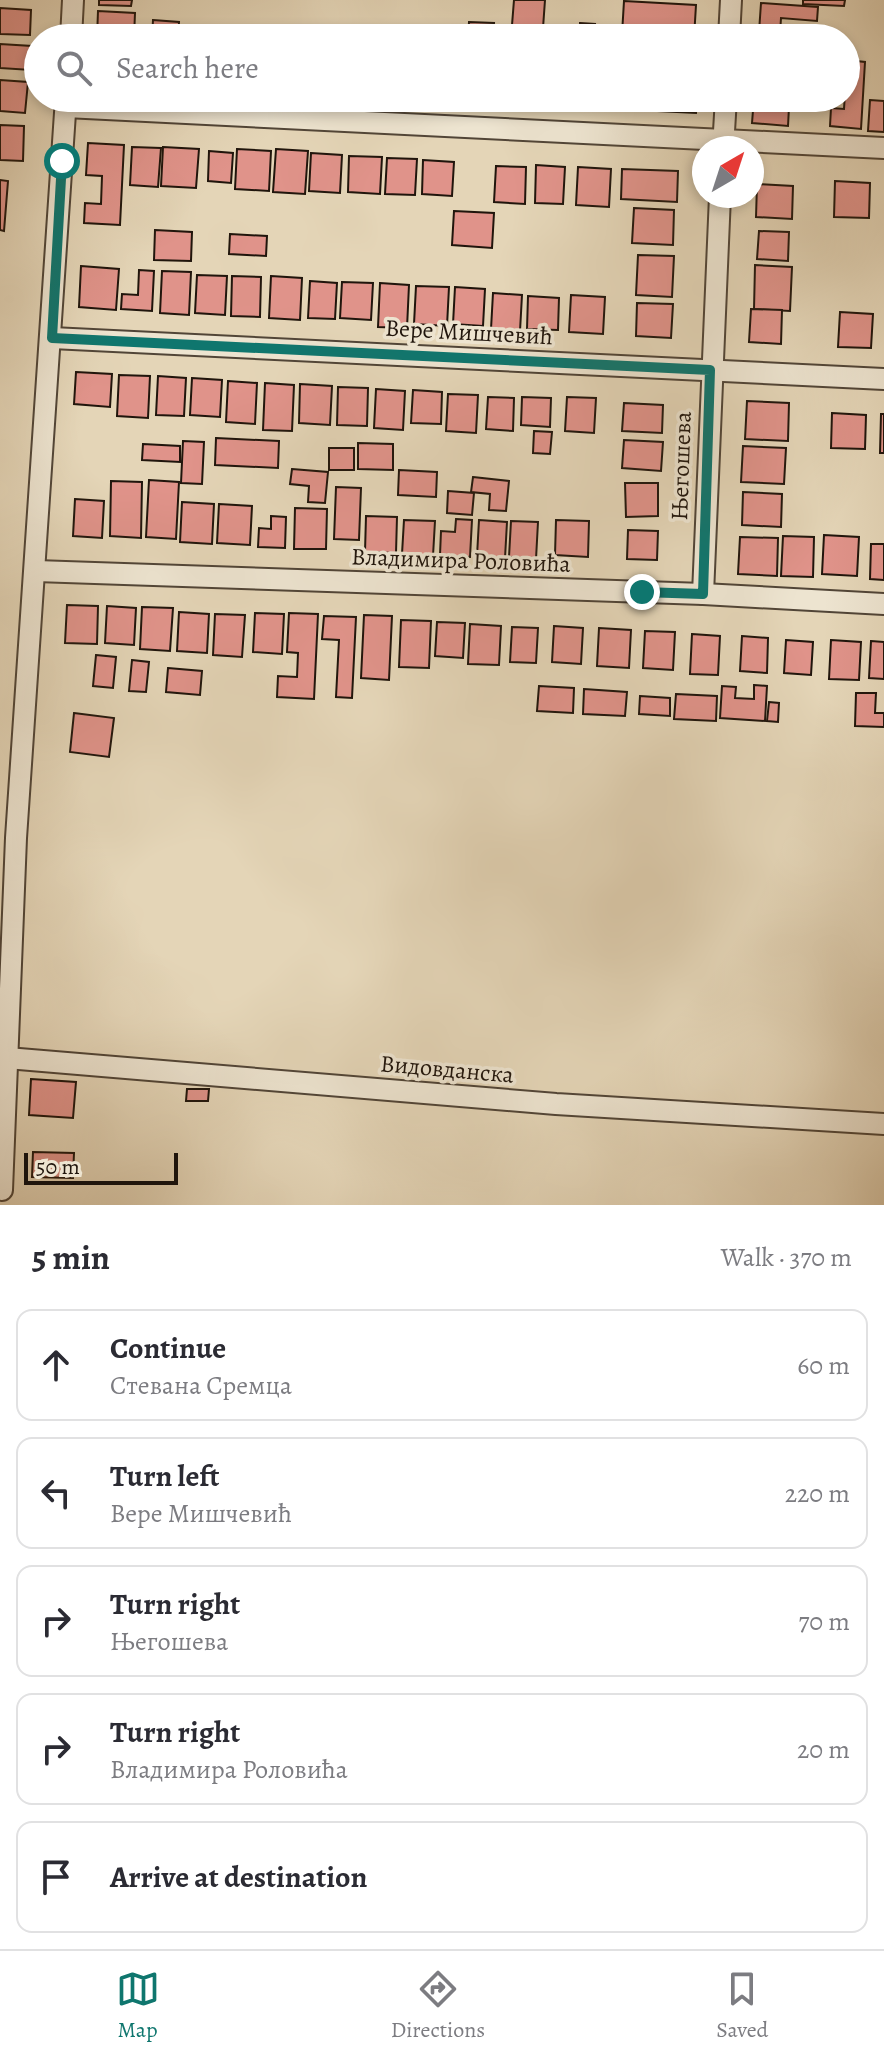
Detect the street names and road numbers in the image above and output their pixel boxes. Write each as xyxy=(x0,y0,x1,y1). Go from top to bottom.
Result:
street label: Вере Мишчевић xyxy=(384,312,554,352)
street label: Његошева xyxy=(663,411,699,521)
street label: Владимира Роловића xyxy=(351,540,571,580)
street label: Видовданска xyxy=(379,1047,515,1091)

